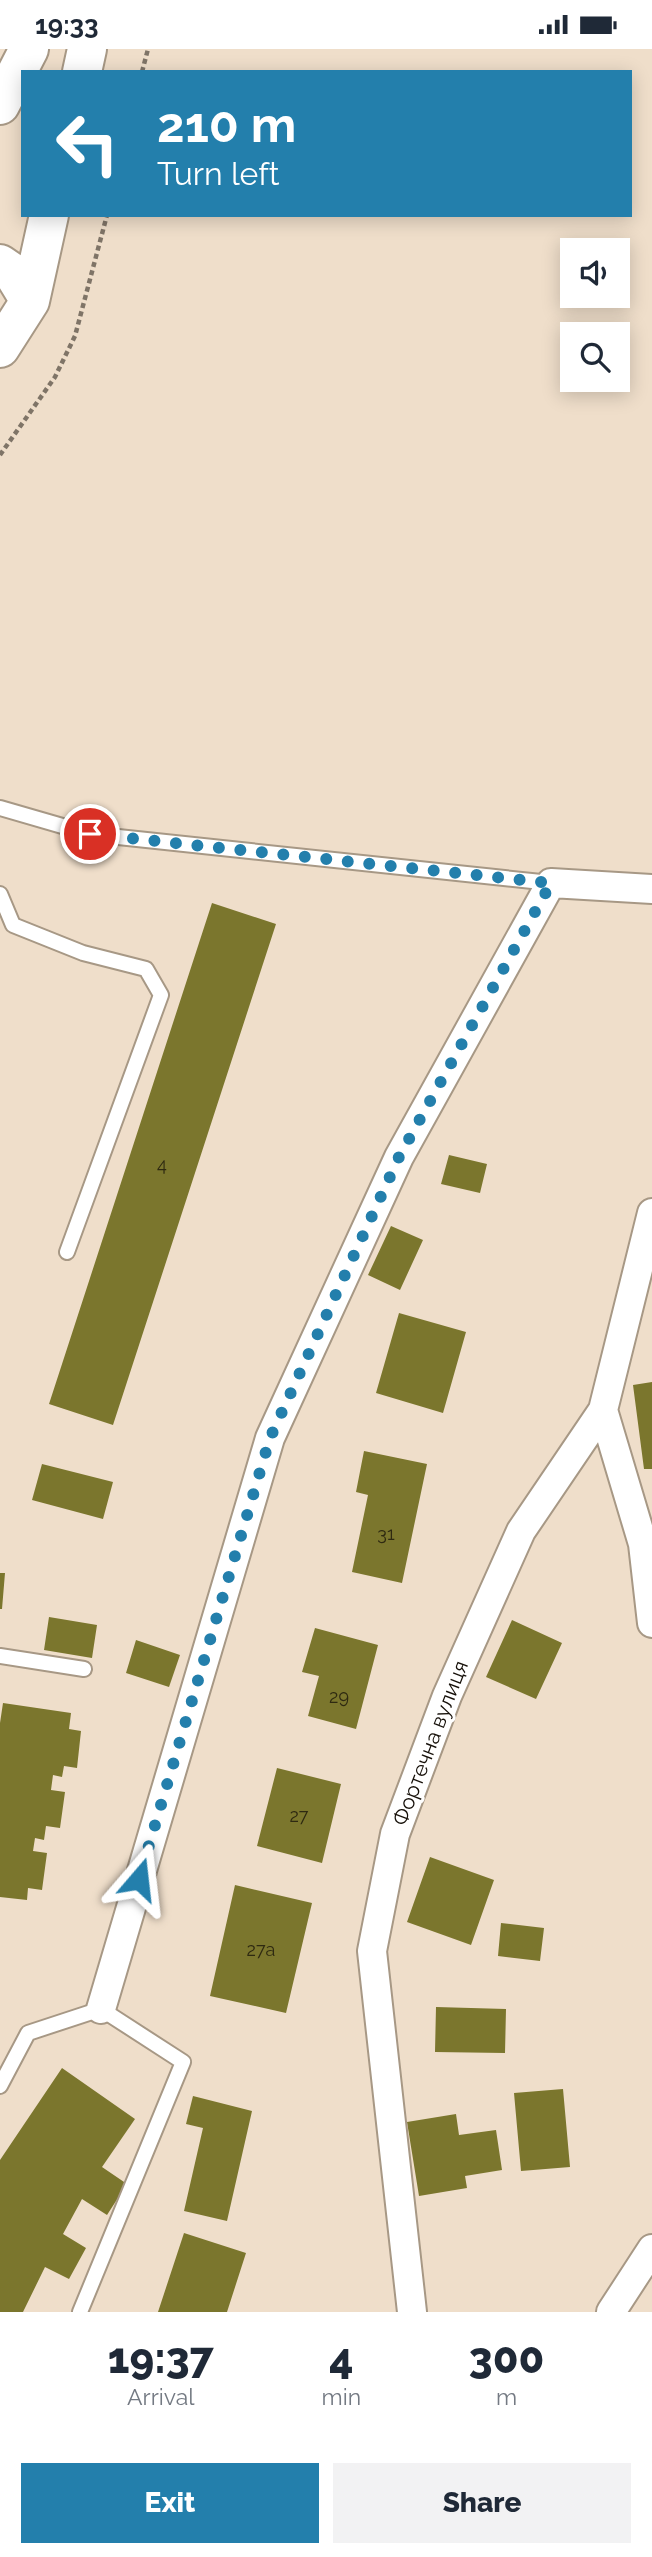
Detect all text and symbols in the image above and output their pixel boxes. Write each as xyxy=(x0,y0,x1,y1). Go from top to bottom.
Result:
text: 19:33 xyxy=(35,10,99,40)
text: 210 m xyxy=(157,96,296,153)
icon: left xyxy=(42,98,133,189)
text: Turn left xyxy=(157,155,279,192)
map controls xyxy=(560,238,630,392)
button: sound xyxy=(560,238,630,308)
button: search xyxy=(560,322,630,392)
pin xyxy=(60,804,120,864)
icon: arrive xyxy=(71,815,109,853)
house number: 4 xyxy=(157,1154,167,1175)
house number: 31 xyxy=(377,1523,395,1544)
street label: Фортечна вулиця xyxy=(387,1657,473,1829)
house number: 29 xyxy=(329,1686,349,1707)
house number: 27 xyxy=(289,1805,309,1826)
position arrow xyxy=(102,1842,176,1916)
house number: 27а xyxy=(247,1939,275,1960)
text: 19:37 xyxy=(108,2334,214,2383)
text: 4 xyxy=(329,2334,353,2383)
text: 300 xyxy=(469,2334,544,2383)
text: Arrival xyxy=(127,2383,194,2410)
text: min xyxy=(322,2383,361,2410)
text: m xyxy=(496,2383,517,2410)
button: Exit xyxy=(21,2463,319,2543)
button: Share xyxy=(333,2463,631,2543)

